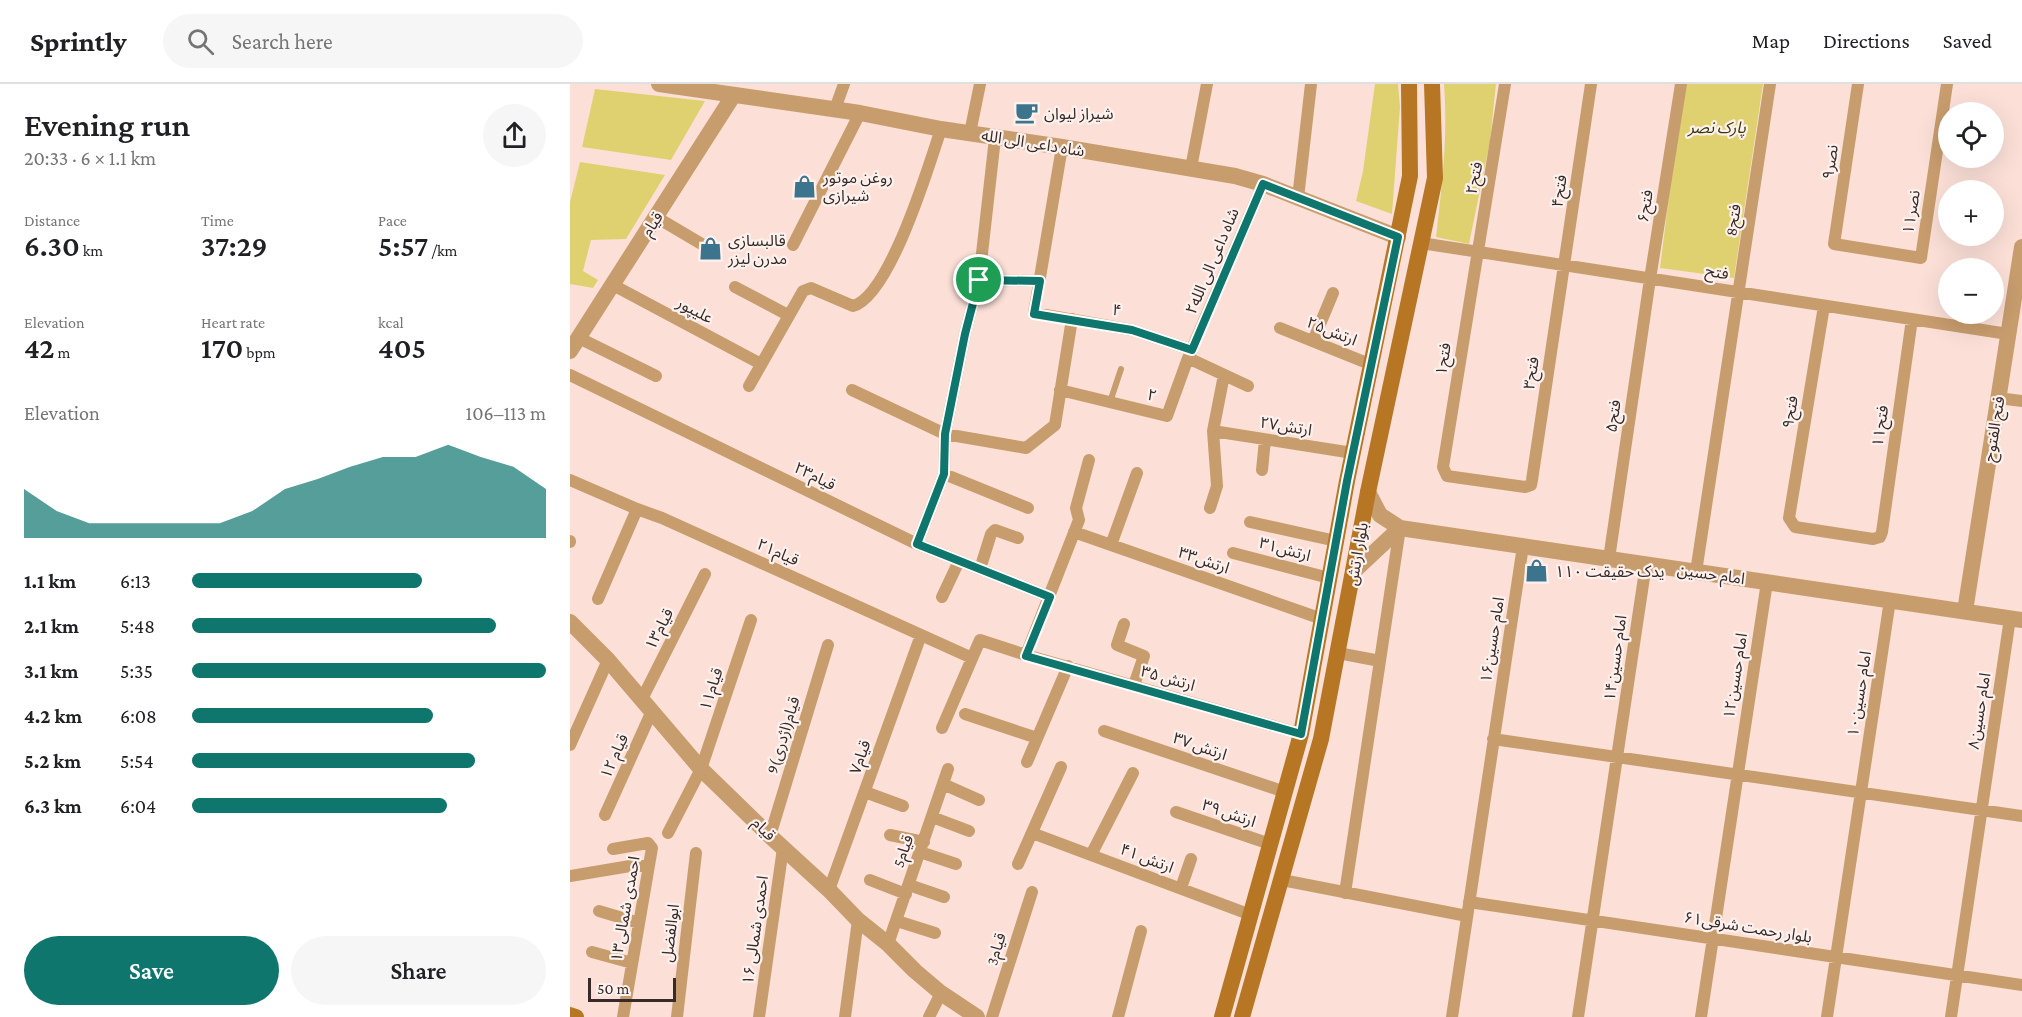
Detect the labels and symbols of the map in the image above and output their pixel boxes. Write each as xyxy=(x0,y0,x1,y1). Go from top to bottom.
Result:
cafe icon: شیراز لیوان xyxy=(1013,100,1039,126)
place label: شیراز لیوان xyxy=(1044,105,1114,123)
park label: پارک نصر xyxy=(1686,119,1746,138)
street label: شاه داعی الی الله xyxy=(980,126,1086,161)
street label: ۹نصر xyxy=(1819,143,1842,181)
street label: ۲فتح xyxy=(1463,160,1489,196)
place label: روغن موتور شیرازی xyxy=(822,169,893,205)
shop icon: روغن موتور شیرازی xyxy=(792,173,818,199)
street label: فتح۴ xyxy=(1548,174,1574,209)
street label: ۶فتح xyxy=(1634,189,1660,224)
street label: ۱۱نصر xyxy=(1899,189,1924,235)
street label: 8فتح xyxy=(1722,203,1748,238)
street label: شاه داعی الی الله۲ xyxy=(1182,205,1243,317)
street label: قیام xyxy=(638,209,669,242)
place label: قالبسازی مدرن لیزر xyxy=(727,232,787,268)
shop icon: قالبسازی مدرن لیزر xyxy=(697,236,723,262)
pin xyxy=(953,254,1004,305)
street label: فتح xyxy=(1703,262,1730,286)
street label: علیپور xyxy=(672,293,716,328)
street label: ۴ xyxy=(1111,301,1123,319)
street label: ارتش۲۵ xyxy=(1304,313,1360,350)
street label: ۱فتح xyxy=(1432,342,1458,377)
street label: ۳فتح xyxy=(1520,356,1546,391)
street label: ۲ xyxy=(1146,386,1158,404)
street label: ۹فتح xyxy=(1779,395,1805,430)
street label: فتح الفتوح xyxy=(1980,395,2012,464)
street label: ۵فتح xyxy=(1602,399,1628,434)
street label: ۱۱فتح xyxy=(1869,404,1895,448)
street label: ارتش۲۷ xyxy=(1259,413,1313,439)
street label: قیام۲۳ xyxy=(790,459,838,497)
street label: بلوار ارتش xyxy=(1343,521,1372,587)
street label: ارتش۳۱ xyxy=(1257,534,1313,565)
street label: قیام۲۱ xyxy=(753,535,801,572)
street label: ارتش۳۳ xyxy=(1176,543,1232,578)
shop icon: یدک حقیقت ۱۱۰ xyxy=(1524,558,1550,584)
street label: امام حسین xyxy=(1675,561,1746,591)
place label: یدک حقیقت ۱۱۰ xyxy=(1555,563,1665,580)
street label: امام حسین۱۶ xyxy=(1477,596,1511,685)
street label: قیام۱۳ xyxy=(641,606,680,654)
street label: امام حسین۱۴ xyxy=(1601,614,1633,703)
street label: امام حسین۱۲ xyxy=(1720,632,1754,721)
street label: امام حسین۱۰ xyxy=(1844,650,1878,739)
street label: ارتش ۳۵ xyxy=(1139,662,1197,695)
street label: قیام۱۱ xyxy=(696,666,730,714)
street label: امام حسین۸ xyxy=(1965,671,1997,751)
street label: قیام(اژدری)9 xyxy=(763,694,807,777)
street label: ارتش ۳۷ xyxy=(1171,729,1229,764)
street label: قیام ۱۲ xyxy=(597,731,635,782)
street label: قیام۷ xyxy=(846,738,877,777)
street label: ارتش ۳۹ xyxy=(1200,796,1258,831)
street label: قیام xyxy=(746,814,779,847)
street label: قیام5 xyxy=(890,833,920,871)
street label: ارتش ۴۱ xyxy=(1118,840,1176,877)
street label: احمدی شمالی۱۳ xyxy=(607,855,644,963)
street label: احمدی شمالی ۱۶ xyxy=(739,874,772,986)
street label: ابوالفضل xyxy=(658,903,683,963)
street label: بلوار رحمت شرقی۶۱ xyxy=(1683,908,1813,947)
street label: قیام3 xyxy=(983,931,1013,968)
scale bar xyxy=(588,975,676,1002)

